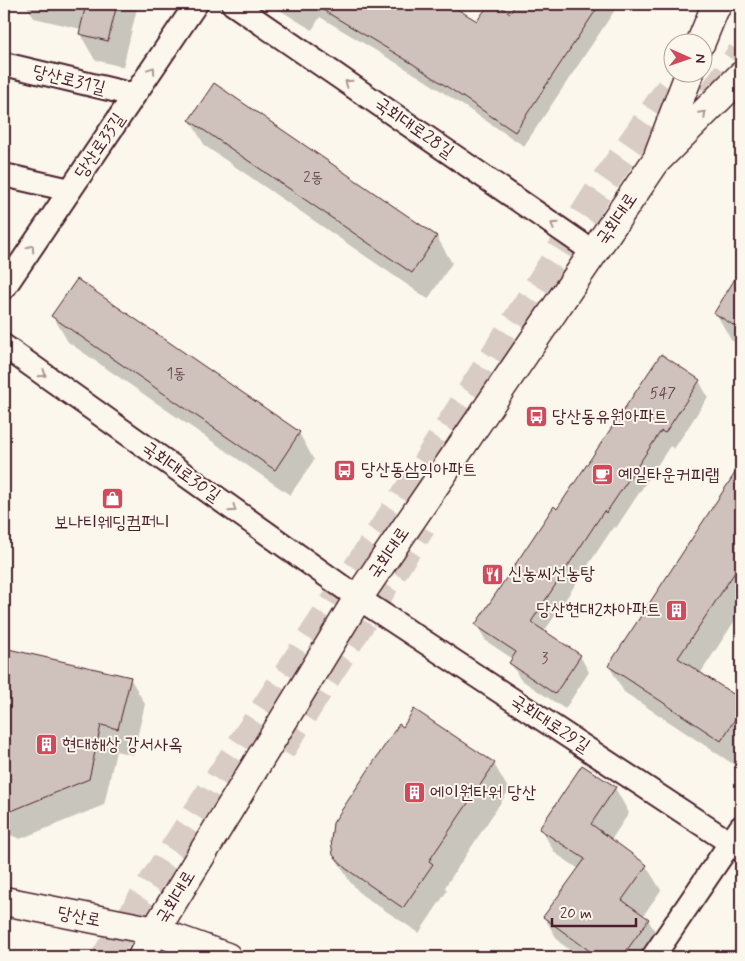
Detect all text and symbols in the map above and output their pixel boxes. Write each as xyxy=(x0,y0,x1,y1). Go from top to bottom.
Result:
north arrow xyxy=(662,32,712,82)
text: N xyxy=(691,53,709,63)
street label: 당산로31길 xyxy=(30,59,108,101)
one-way arrow xyxy=(145,66,155,75)
one-way arrow xyxy=(345,80,354,89)
street label: 국회대로28길 xyxy=(370,92,459,164)
street label: 당산로33길 xyxy=(69,108,131,183)
one-way arrow xyxy=(697,111,706,120)
house number: 2동 xyxy=(303,168,323,188)
street label: 국회대로 xyxy=(591,188,643,250)
one-way arrow xyxy=(551,222,560,231)
one-way arrow xyxy=(25,244,34,253)
house number: 1동 xyxy=(167,364,185,384)
one-way arrow xyxy=(38,368,47,377)
house number: 547 xyxy=(650,384,676,404)
bus stop icon: 당산동유원아파트 xyxy=(524,405,548,429)
place label: 당산동유원아파트 xyxy=(552,405,668,429)
street label: 국회대로30길 xyxy=(137,436,225,508)
bus stop icon: 당산동삼익아파트 xyxy=(333,458,357,482)
place label: 당산동삼익아파트 xyxy=(361,458,477,482)
cafe icon: 예일타운커피랩 xyxy=(590,463,614,487)
place label: 예일타운커피랩 xyxy=(618,463,719,487)
shop icon: 보나티웨딩컴퍼니 xyxy=(100,486,124,510)
one-way arrow xyxy=(227,503,237,512)
place label: 보나티웨딩컴퍼니 xyxy=(54,511,170,535)
street label: 국회대로 xyxy=(363,522,415,584)
restaurant icon: 신농씨선농탕 xyxy=(480,562,504,586)
place label: 신농씨선농탕 xyxy=(508,562,595,586)
place label: 당산현대2차아파트 xyxy=(536,598,661,622)
building icon: 당산현대2차아파트 xyxy=(665,598,689,622)
house number: 3 xyxy=(542,649,549,669)
street label: 국회대로29길 xyxy=(506,689,595,759)
building icon: 현대해상 강서사옥 xyxy=(34,733,58,757)
place label: 현대해상 강서사옥 xyxy=(62,733,183,757)
building icon: 에이원타워 당산 xyxy=(402,781,426,805)
place label: 에이원타워 당산 xyxy=(430,781,537,805)
street label: 국회대로 xyxy=(151,866,201,928)
scale bar xyxy=(552,896,636,928)
street label: 당산로 xyxy=(55,901,103,933)
text: 20 m xyxy=(560,904,592,924)

